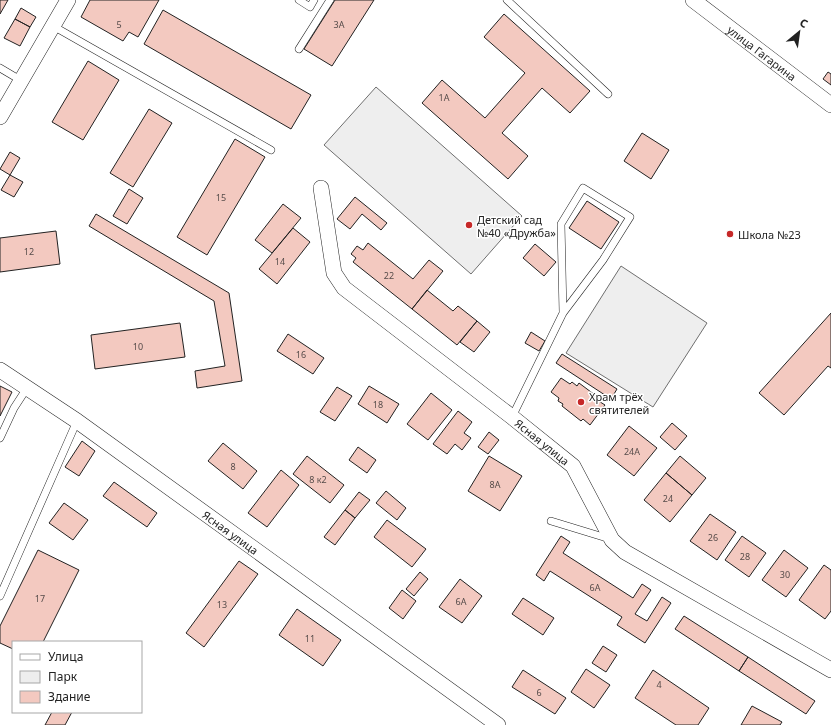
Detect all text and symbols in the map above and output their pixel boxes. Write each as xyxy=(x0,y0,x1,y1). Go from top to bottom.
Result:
north arrow xyxy=(779,12,819,52)
text: С xyxy=(797,15,811,31)
house number: 5 xyxy=(116,18,122,31)
house number: 3А xyxy=(334,18,345,31)
street label: улица Гагарина xyxy=(725,22,800,84)
house number: 1А xyxy=(439,91,450,104)
house number: 15 xyxy=(216,191,226,204)
place label: Детский сад №40 «Дружба» xyxy=(477,212,556,240)
marker: Детский сад №40 «Дружба» xyxy=(464,220,474,230)
place label: Школа №23 xyxy=(738,227,801,242)
marker: Школа №23 xyxy=(725,229,735,239)
house number: 12 xyxy=(24,245,34,258)
house number: 14 xyxy=(275,255,285,268)
house number: 22 xyxy=(384,269,394,282)
house number: 10 xyxy=(133,340,143,353)
house number: 16 xyxy=(296,348,306,361)
place label: Храм трёх святителей xyxy=(589,389,649,417)
marker: Храм трёх святителей xyxy=(576,397,586,407)
house number: 18 xyxy=(373,398,383,411)
street label: Ясная улица xyxy=(512,415,573,468)
house number: 24А xyxy=(624,445,640,458)
house number: 8 xyxy=(230,460,236,473)
house number: 8 к2 xyxy=(309,473,327,486)
house number: 8А xyxy=(490,478,501,491)
house number: 24 xyxy=(663,492,673,505)
street label: Ясная улица xyxy=(200,507,262,557)
house number: 26 xyxy=(708,531,718,544)
house number: 28 xyxy=(740,550,750,563)
house number: 30 xyxy=(780,568,790,581)
house number: 6А xyxy=(590,581,601,594)
house number: 17 xyxy=(35,592,45,605)
house number: 6А xyxy=(456,595,467,608)
house number: 13 xyxy=(217,598,227,611)
house number: 11 xyxy=(305,632,315,645)
legend xyxy=(12,641,142,713)
text: Улица xyxy=(48,648,83,665)
text: Парк xyxy=(48,668,78,685)
house number: 4 xyxy=(656,678,662,691)
house number: 6 xyxy=(536,686,542,699)
text: Здание xyxy=(48,688,91,705)

